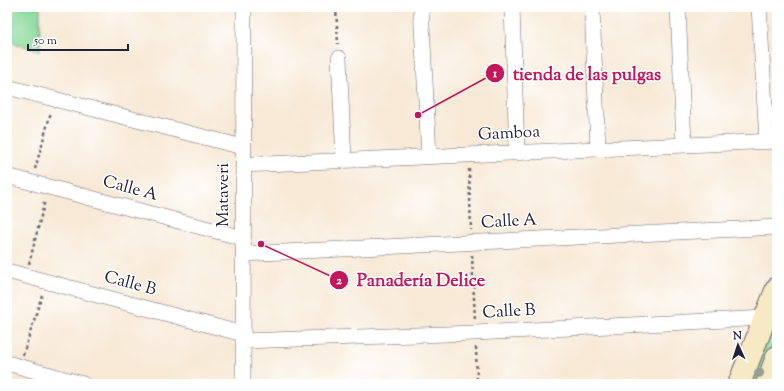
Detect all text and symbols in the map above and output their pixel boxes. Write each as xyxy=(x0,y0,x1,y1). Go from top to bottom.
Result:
scale bar xyxy=(28,26,128,52)
text: 50 m xyxy=(33,32,57,50)
callout: tienda de las pulgas xyxy=(485,58,669,88)
text: tienda de las pulgas xyxy=(513,63,661,89)
text: 1 xyxy=(492,65,498,83)
street label: Gamboa xyxy=(477,120,541,148)
street label: Mataveri xyxy=(212,163,236,227)
street label: Calle A xyxy=(100,170,160,208)
street label: Calle A xyxy=(480,209,538,235)
callout: Panadería Delice xyxy=(329,265,493,295)
street label: Calle B xyxy=(101,266,159,303)
text: Panadería Delice xyxy=(357,269,486,295)
text: 2 xyxy=(336,272,342,290)
street label: Calle B xyxy=(482,299,536,325)
north arrow xyxy=(718,325,758,365)
text: N xyxy=(732,328,743,344)

